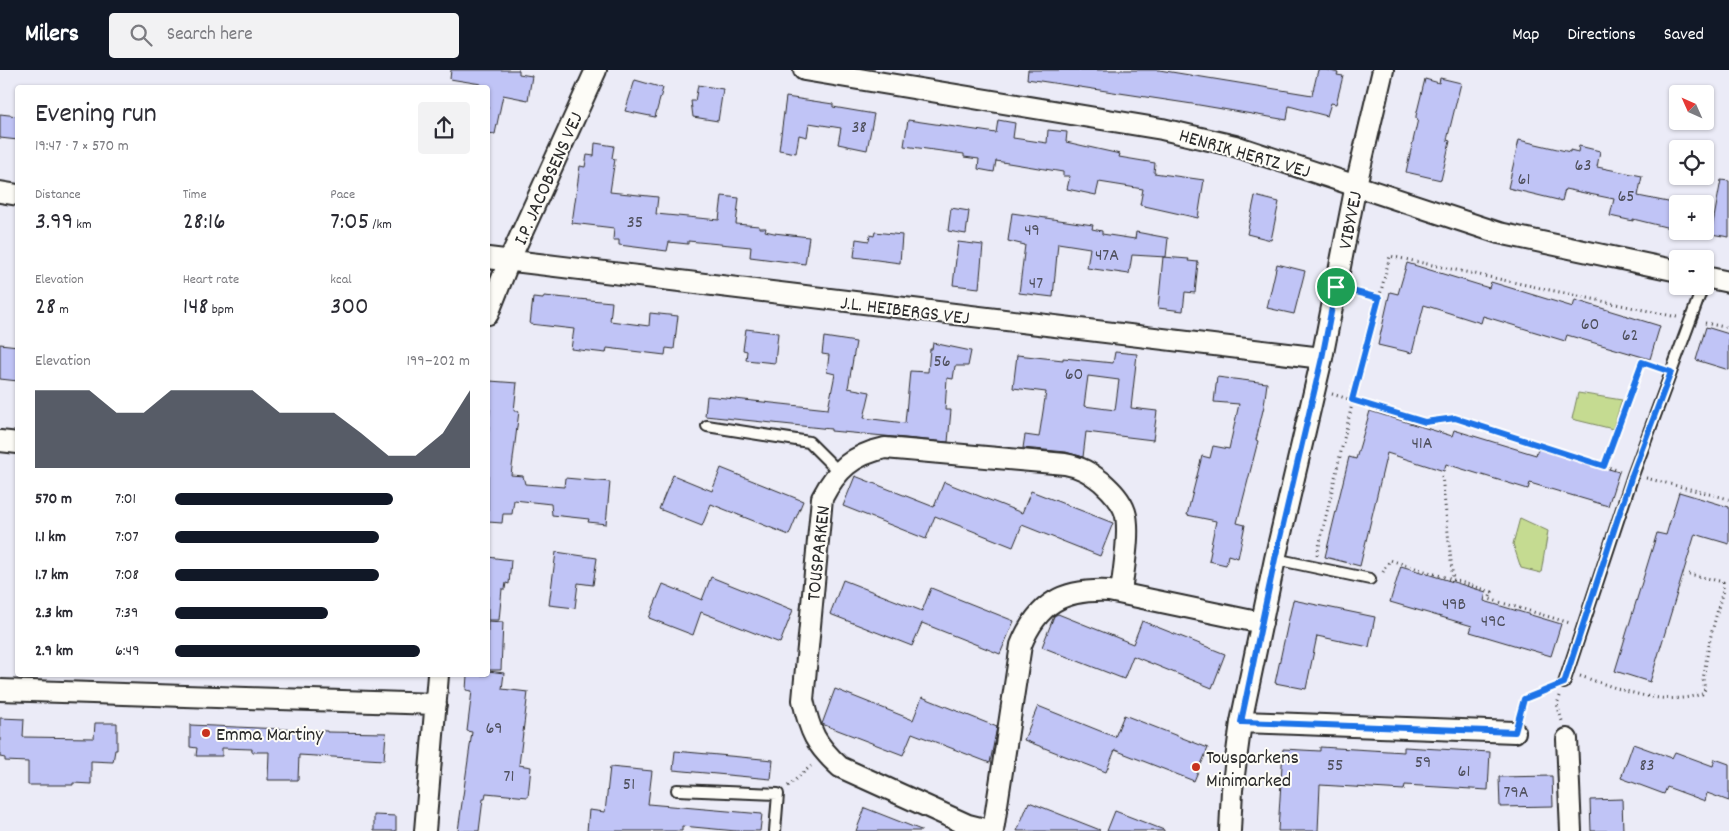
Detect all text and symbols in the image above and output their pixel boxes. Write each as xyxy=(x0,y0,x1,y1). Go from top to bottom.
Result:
search box xyxy=(109,13,459,58)
text: Milers xyxy=(25,18,79,52)
icon: search xyxy=(127,21,155,49)
text: Search here xyxy=(167,22,253,49)
text: Map xyxy=(1512,23,1539,48)
text: Directions xyxy=(1567,23,1636,48)
text: Saved xyxy=(1664,23,1704,48)
north arrow xyxy=(1669,85,1714,130)
map controls xyxy=(1669,85,1714,295)
text: Evening run xyxy=(35,96,157,136)
button: share xyxy=(418,102,470,154)
street label: I.P. JACOBSENS VEJ xyxy=(508,108,592,250)
house number: 38 xyxy=(851,116,867,141)
street label: HENRIK HERTZ VEJ xyxy=(1175,123,1313,187)
text: 19:47 · 7 × 570 m xyxy=(35,135,129,158)
button: locate xyxy=(1669,140,1714,185)
house number: 63 xyxy=(1575,154,1591,179)
house number: 61 xyxy=(1518,168,1530,193)
text: Distance xyxy=(35,185,81,205)
text: Time xyxy=(183,185,207,205)
text: Pace xyxy=(330,185,355,205)
house number: 65 xyxy=(1617,185,1635,210)
street label: VIBYVEJ xyxy=(1333,189,1371,252)
button: + xyxy=(1669,195,1714,240)
text: 3.99 xyxy=(35,205,73,241)
text: 28:16 xyxy=(183,205,225,241)
text: 7:05 xyxy=(330,205,369,241)
house number: 35 xyxy=(627,211,643,236)
text: km xyxy=(73,215,92,235)
text: /km xyxy=(369,215,392,235)
house number: 49 xyxy=(1024,219,1040,244)
house number: 47A xyxy=(1095,244,1119,269)
button: − xyxy=(1669,250,1714,295)
pin xyxy=(1315,266,1357,308)
text: Elevation xyxy=(35,270,84,290)
text: Heart rate xyxy=(183,270,239,290)
text: kcal xyxy=(330,270,352,290)
house number: 47 xyxy=(1029,272,1043,297)
icon: arrive xyxy=(1322,273,1350,301)
text: 28 xyxy=(35,290,56,326)
text: 148 xyxy=(183,290,209,326)
text: 300 xyxy=(330,290,369,326)
street label: J.L. HEIBERGS VEJ xyxy=(838,290,971,334)
text: m xyxy=(56,300,69,320)
text: bpm xyxy=(209,300,234,320)
house number: 60 xyxy=(1581,313,1599,338)
house number: 62 xyxy=(1622,324,1638,349)
text: Elevation xyxy=(35,350,91,373)
text: 199–202 m xyxy=(407,350,470,373)
house number: 56 xyxy=(933,350,951,375)
house number: 60 xyxy=(1065,363,1083,388)
house number: 41A xyxy=(1411,432,1433,457)
text: 570 m xyxy=(35,488,72,511)
text: 7:01 xyxy=(115,488,136,511)
street label: TOUSPARKEN xyxy=(801,504,839,602)
text: 1.1 km xyxy=(35,526,66,549)
text: 7:07 xyxy=(115,526,139,549)
text: 1.7 km xyxy=(35,564,69,587)
text: 7:08 xyxy=(115,564,139,587)
house number: 49B xyxy=(1442,593,1466,618)
text: 2.3 km xyxy=(35,602,73,625)
text: 7:39 xyxy=(115,602,138,625)
house number: 49C xyxy=(1481,610,1505,635)
text: 2.9 km xyxy=(35,640,73,663)
text: 6:49 xyxy=(115,640,139,663)
house number: 69 xyxy=(485,717,503,742)
place label: Emma Martiny xyxy=(216,722,324,750)
marker: Emma Martiny xyxy=(200,727,212,739)
place label: Tousparkens Minimarked xyxy=(1206,745,1299,796)
house number: 59 xyxy=(1415,751,1431,776)
house number: 55 xyxy=(1327,754,1343,779)
house number: 83 xyxy=(1639,754,1655,779)
house number: 61 xyxy=(1458,760,1470,785)
marker: Tousparkens Minimarked xyxy=(1190,761,1202,773)
house number: 71 xyxy=(504,765,514,790)
house number: 51 xyxy=(623,773,635,798)
house number: 79A xyxy=(1504,781,1529,806)

